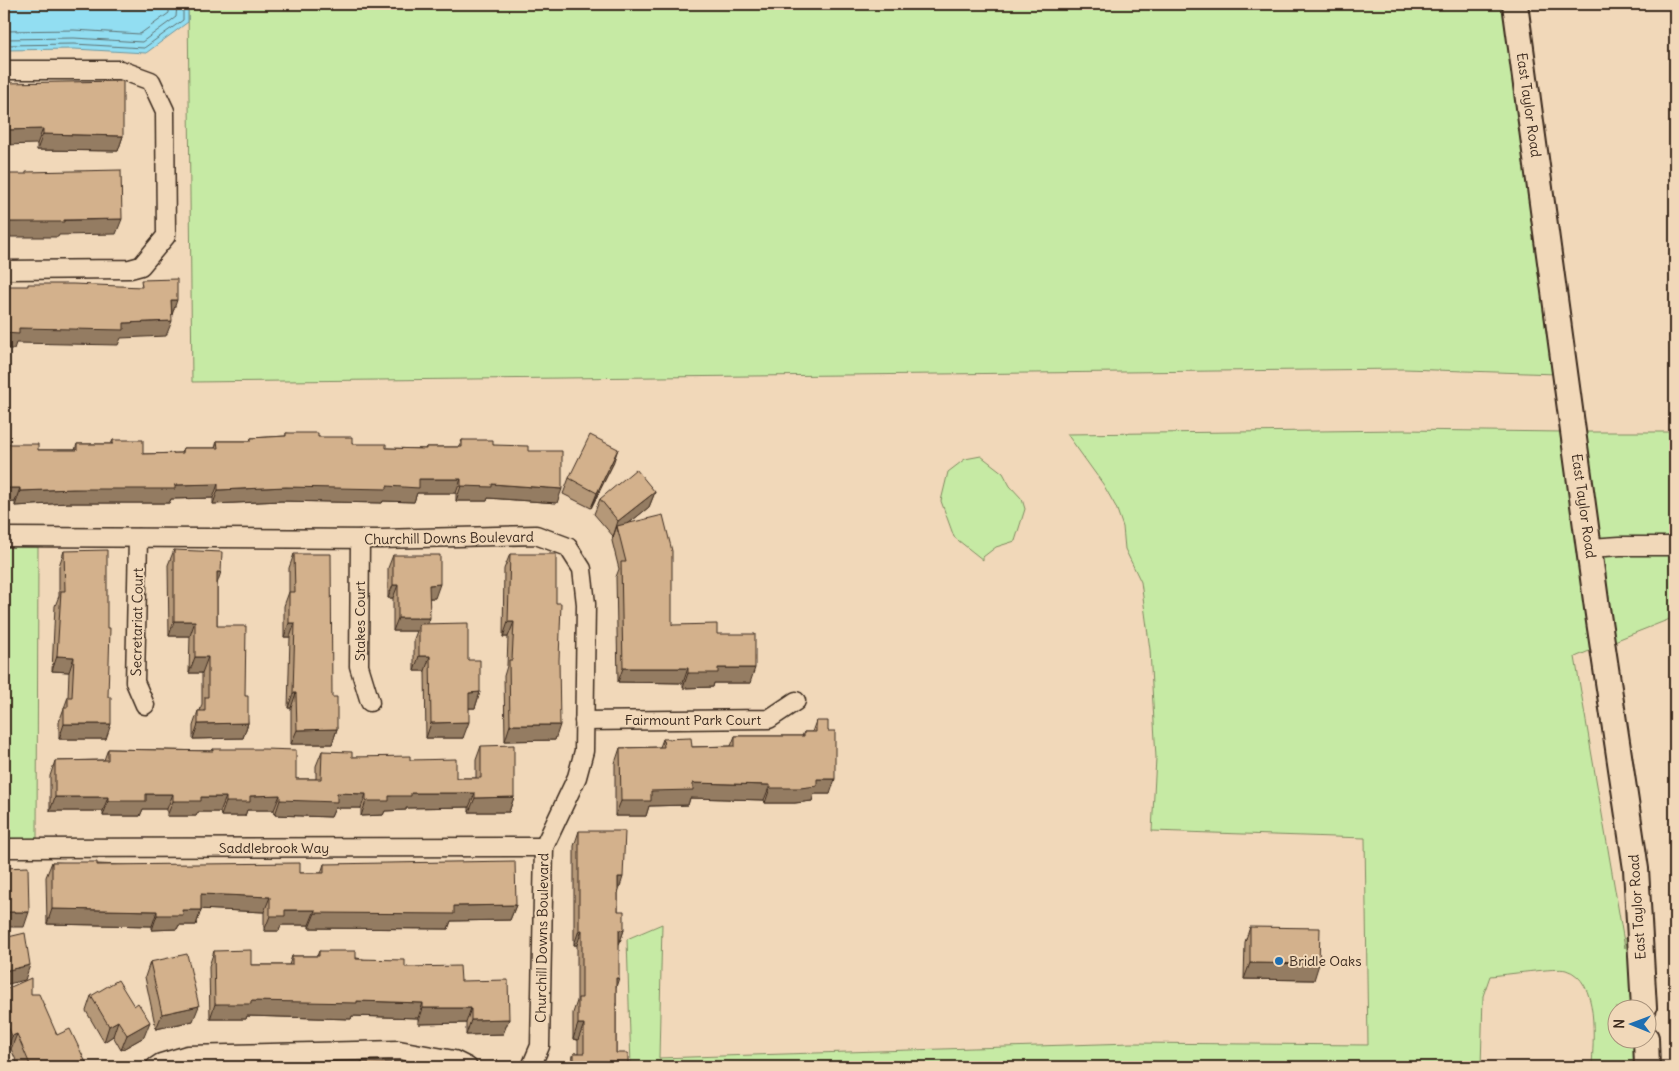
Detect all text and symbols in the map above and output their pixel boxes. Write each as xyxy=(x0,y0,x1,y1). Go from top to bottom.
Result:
street label: East Taylor Road xyxy=(1513,51,1545,159)
street label: East Taylor Road xyxy=(1568,452,1600,560)
street label: Churchill Downs Boulevard xyxy=(364,528,534,548)
street label: Secretariat Court xyxy=(127,567,147,676)
street label: Stakes Court xyxy=(351,581,369,661)
street label: Fairmount Park Court xyxy=(625,711,761,729)
street label: Saddlebrook Way xyxy=(219,839,329,857)
street label: Churchill Downs Boulevard xyxy=(532,853,552,1023)
street label: East Taylor Road xyxy=(1624,854,1650,960)
place label: Bridle Oaks xyxy=(1289,952,1362,970)
marker: Bridle Oaks xyxy=(1273,955,1285,967)
north arrow xyxy=(1606,998,1656,1048)
text: N xyxy=(1610,1019,1628,1029)

